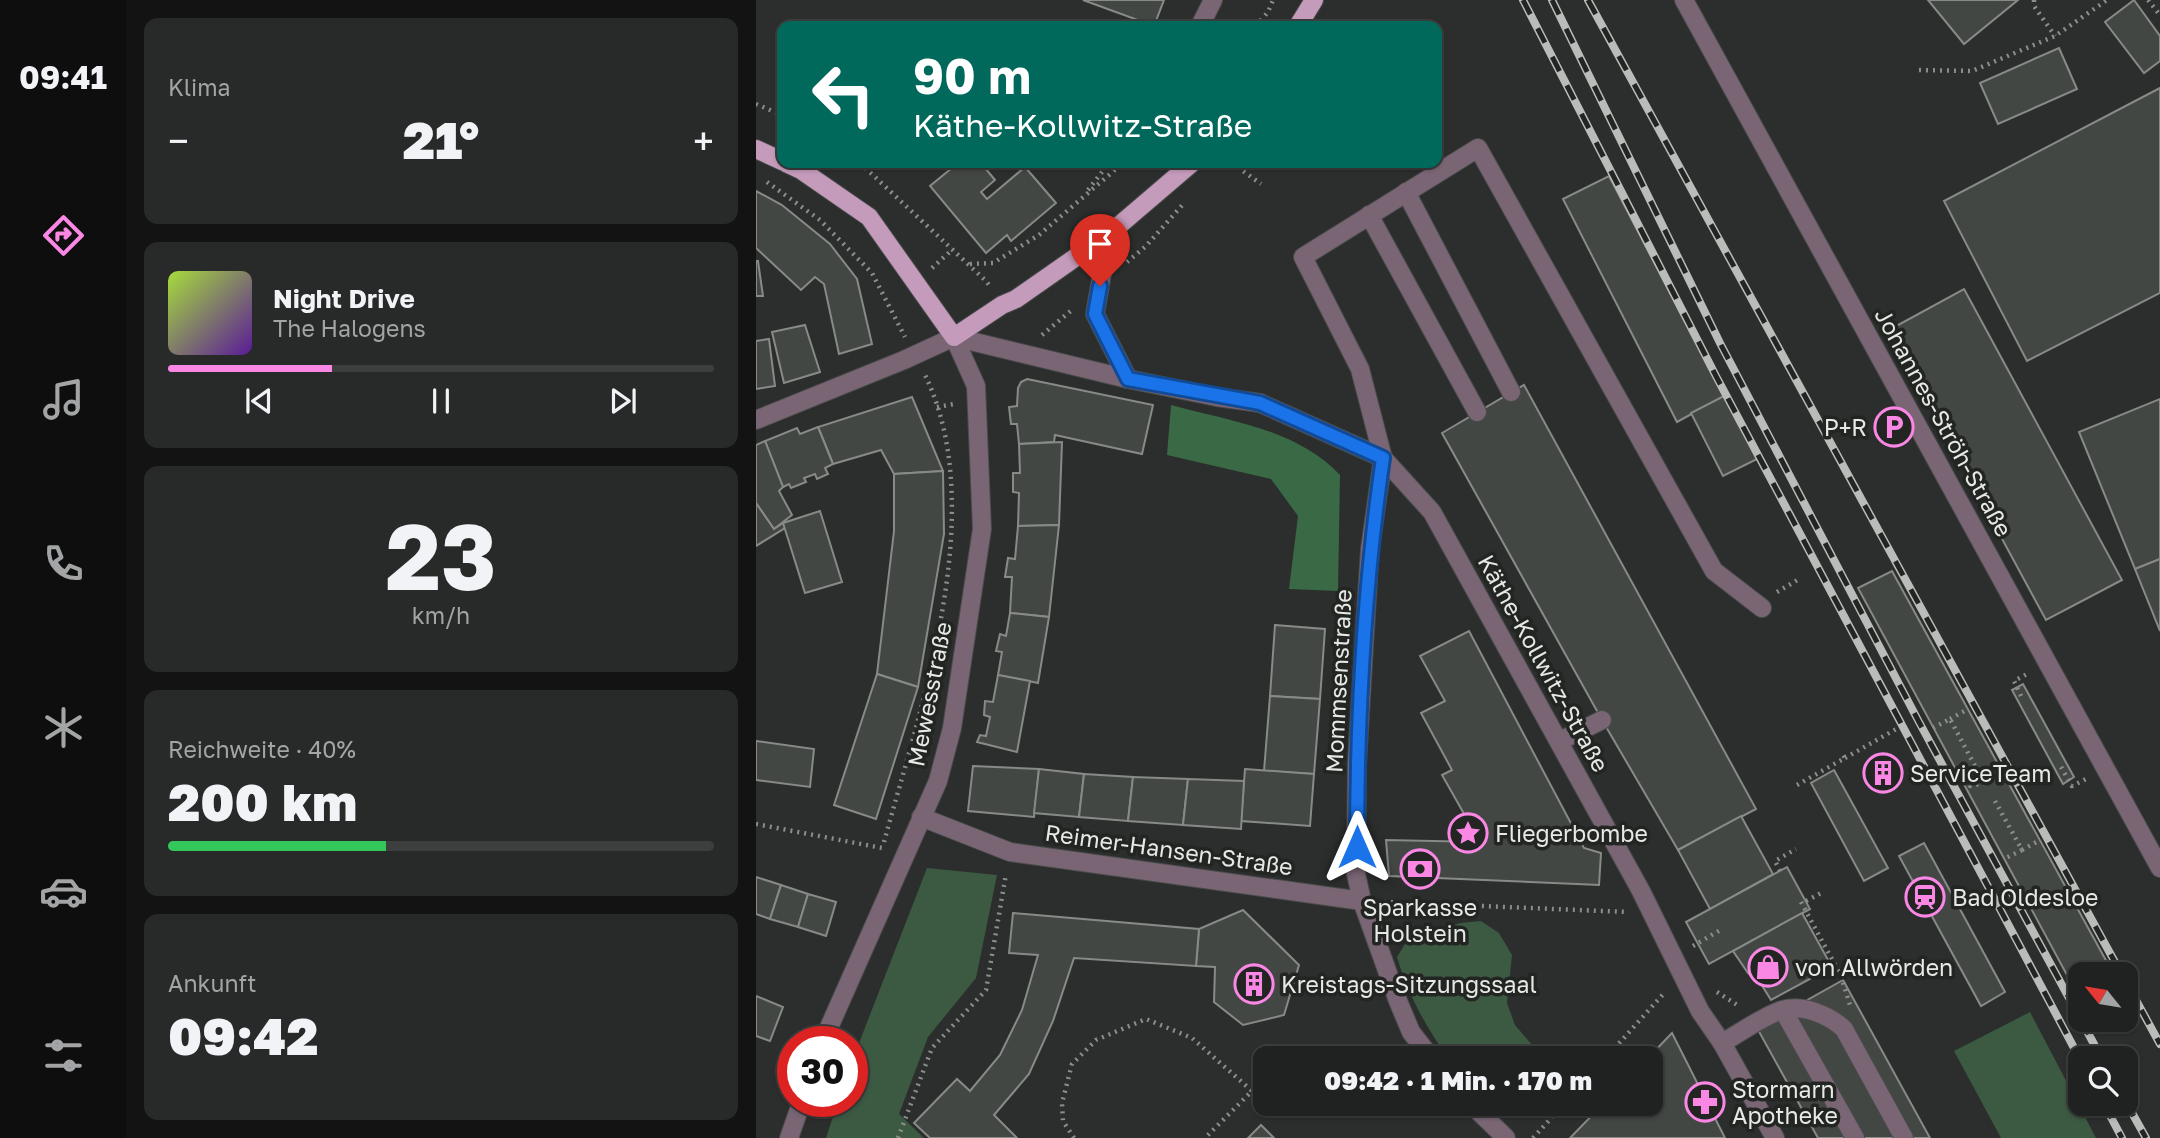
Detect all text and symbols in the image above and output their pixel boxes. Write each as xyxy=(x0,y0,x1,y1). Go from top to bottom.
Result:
text: 90 m xyxy=(913,46,1031,105)
icon: left xyxy=(798,49,889,140)
text: 09:41 xyxy=(19,58,107,96)
text: Klima xyxy=(168,73,231,101)
text: Käthe-Kollwitz-Straße xyxy=(913,106,1252,144)
text: 21° xyxy=(403,108,479,170)
text: − xyxy=(168,118,189,163)
text: + xyxy=(693,118,714,163)
icon: directions xyxy=(39,211,88,260)
pin xyxy=(1070,214,1130,286)
icon: arrive xyxy=(1081,225,1119,263)
text: Night Drive xyxy=(273,283,415,314)
street label: Johannes-Ströh-Straße xyxy=(1869,303,2019,541)
text: The Halogens xyxy=(273,314,426,342)
icon: music xyxy=(39,375,88,424)
icon: previous xyxy=(240,382,278,420)
icon: pause xyxy=(422,382,460,420)
icon: next xyxy=(604,382,642,420)
parking icon: P+R xyxy=(1873,406,1915,448)
place label: P+R xyxy=(1824,413,1867,441)
text: 23 xyxy=(385,501,497,610)
icon: phone xyxy=(39,539,88,588)
street label: Käthe-Kollwitz-Straße xyxy=(1473,550,1615,776)
street label: Mommsenstraße xyxy=(1319,589,1357,773)
text: km/h xyxy=(412,601,470,629)
street label: Mewesstraße xyxy=(901,619,957,769)
icon: climate xyxy=(39,703,88,752)
text: Reichweite · 40% xyxy=(168,735,356,763)
building icon: ServiceTeam xyxy=(1862,752,1904,794)
place label: ServiceTeam xyxy=(1910,759,2052,787)
text: 200 km xyxy=(168,770,357,832)
position arrow xyxy=(1320,810,1394,884)
place icon: Fliegerbombe xyxy=(1447,812,1489,854)
street label: Reimer-Hansen-Straße xyxy=(1043,818,1295,880)
place label: Fliegerbombe xyxy=(1495,819,1648,847)
bank icon: Sparkasse Holstein xyxy=(1399,848,1441,890)
icon: car xyxy=(39,867,88,916)
station icon: Bad Oldesloe xyxy=(1904,876,1946,918)
place label: Bad Oldesloe xyxy=(1952,883,2098,911)
place label: Sparkasse Holstein xyxy=(1363,893,1477,947)
shop icon: von Allwörden xyxy=(1747,946,1789,988)
place label: von Allwörden xyxy=(1795,953,1953,981)
north arrow xyxy=(2068,962,2138,1032)
map controls xyxy=(2068,962,2138,1116)
building icon: Kreistags-Sitzungssaal xyxy=(1233,963,1275,1005)
text: Ankunft xyxy=(168,969,256,997)
place label: Kreistags-Sitzungssaal xyxy=(1281,970,1537,998)
text: 09:42 xyxy=(168,1004,319,1066)
speed limit sign: 30 xyxy=(777,1026,868,1117)
icon: filters xyxy=(39,1031,88,1080)
button: search xyxy=(2068,1046,2138,1116)
text: 09:42 · 1 Min. · 170 m xyxy=(1324,1065,1592,1096)
place label: Stormarn Apotheke xyxy=(1732,1075,1838,1129)
pharmacy icon: Stormarn Apotheke xyxy=(1684,1081,1726,1123)

